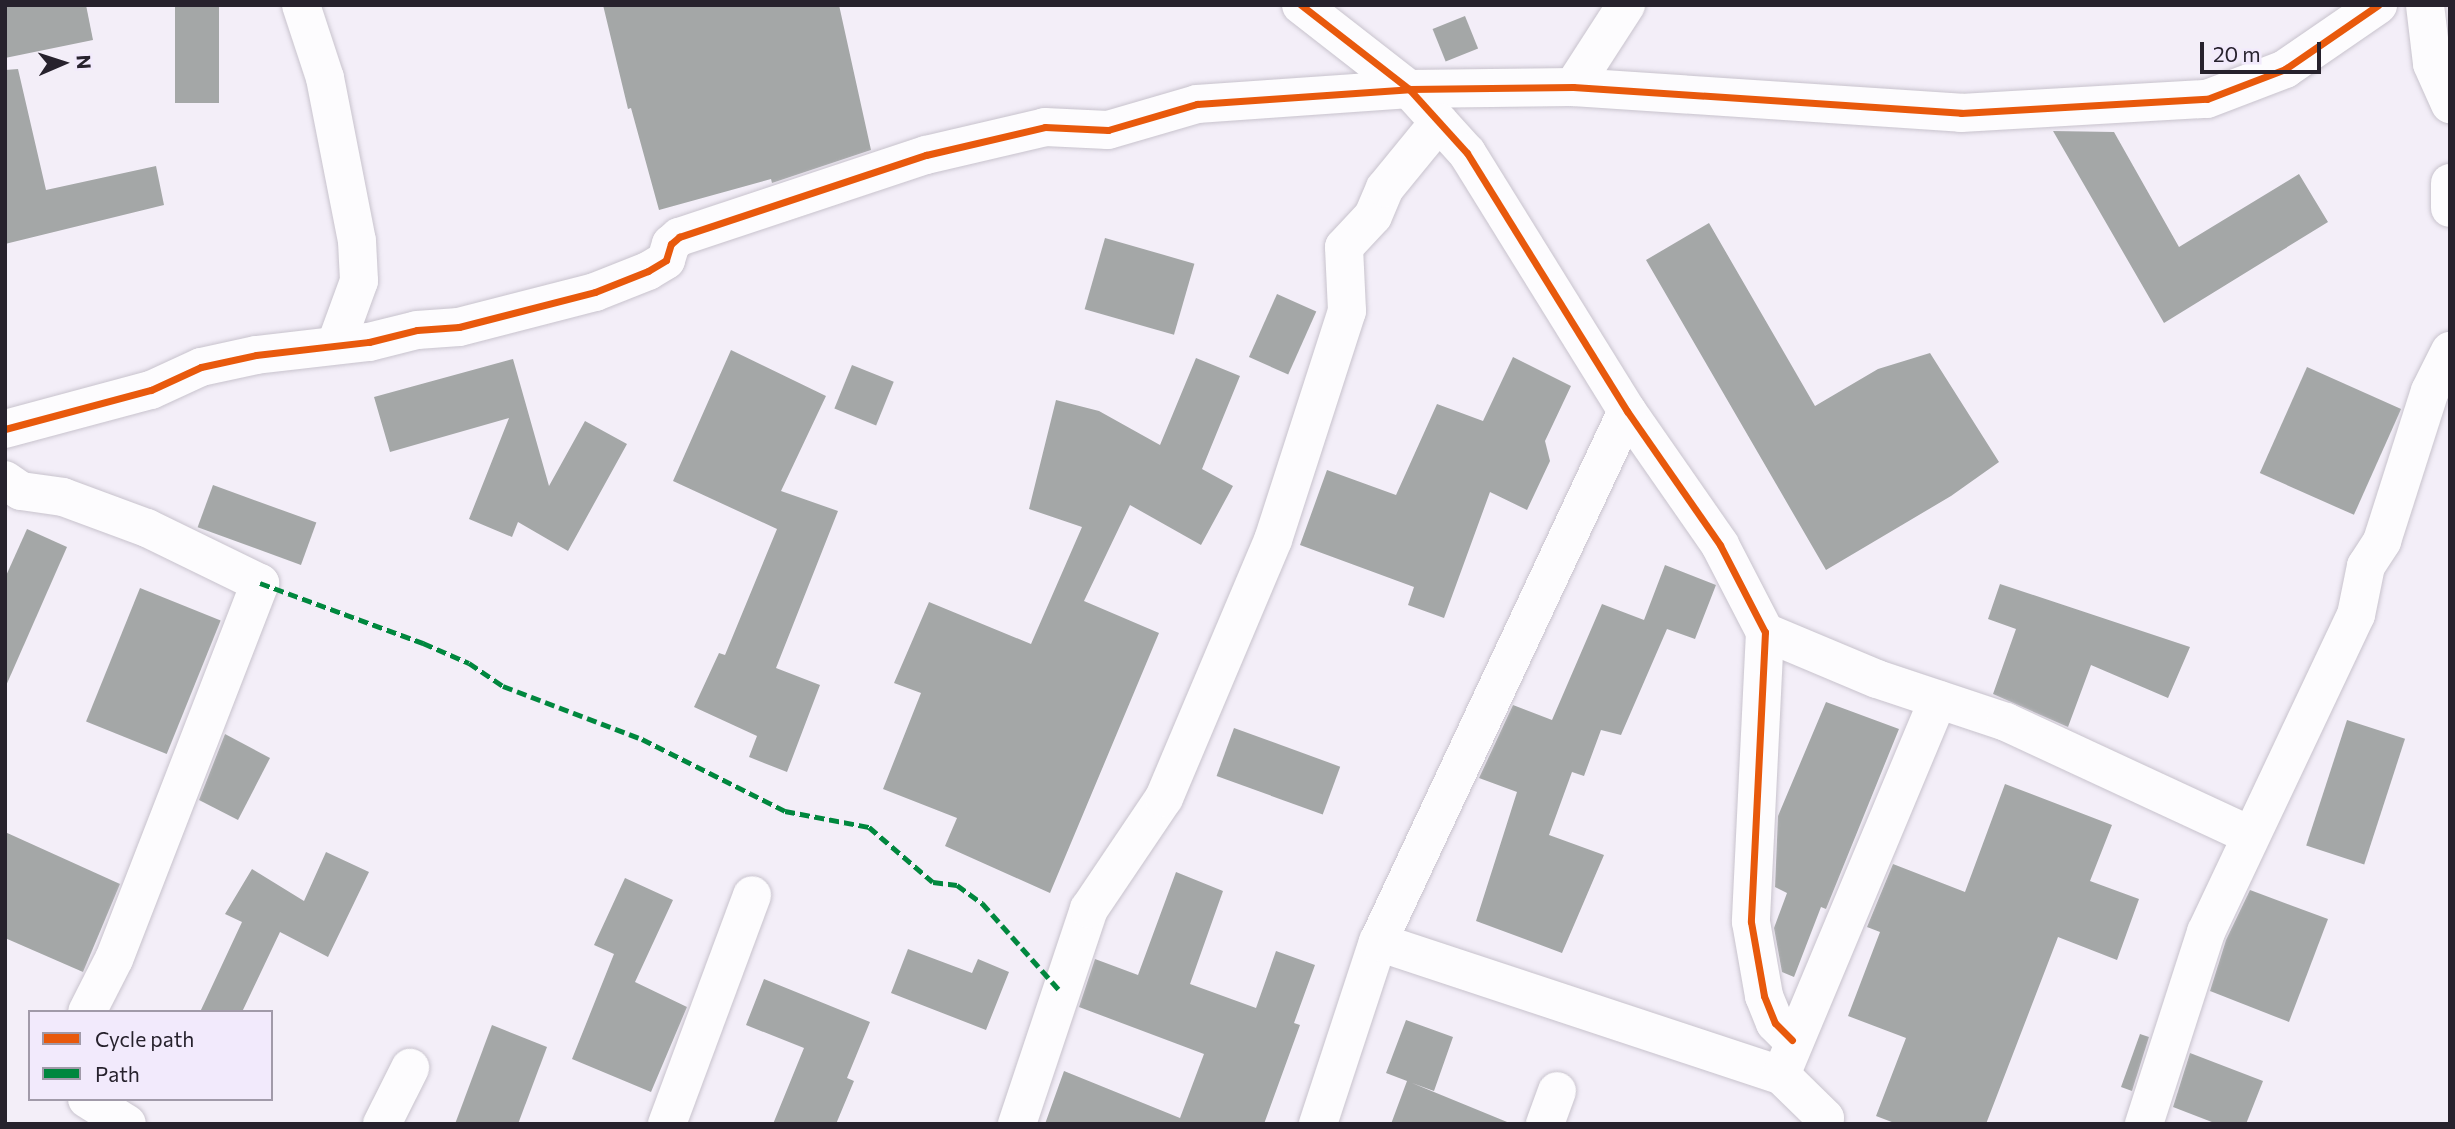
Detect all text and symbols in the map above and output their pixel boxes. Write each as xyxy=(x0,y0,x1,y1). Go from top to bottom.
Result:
north arrow xyxy=(28,28,98,98)
scale bar xyxy=(2203,28,2324,72)
text: 20 m xyxy=(2213,41,2261,66)
text: N xyxy=(73,54,96,70)
legend xyxy=(28,1010,273,1101)
text: Cycle path xyxy=(95,1026,194,1051)
text: Path xyxy=(95,1061,140,1086)

